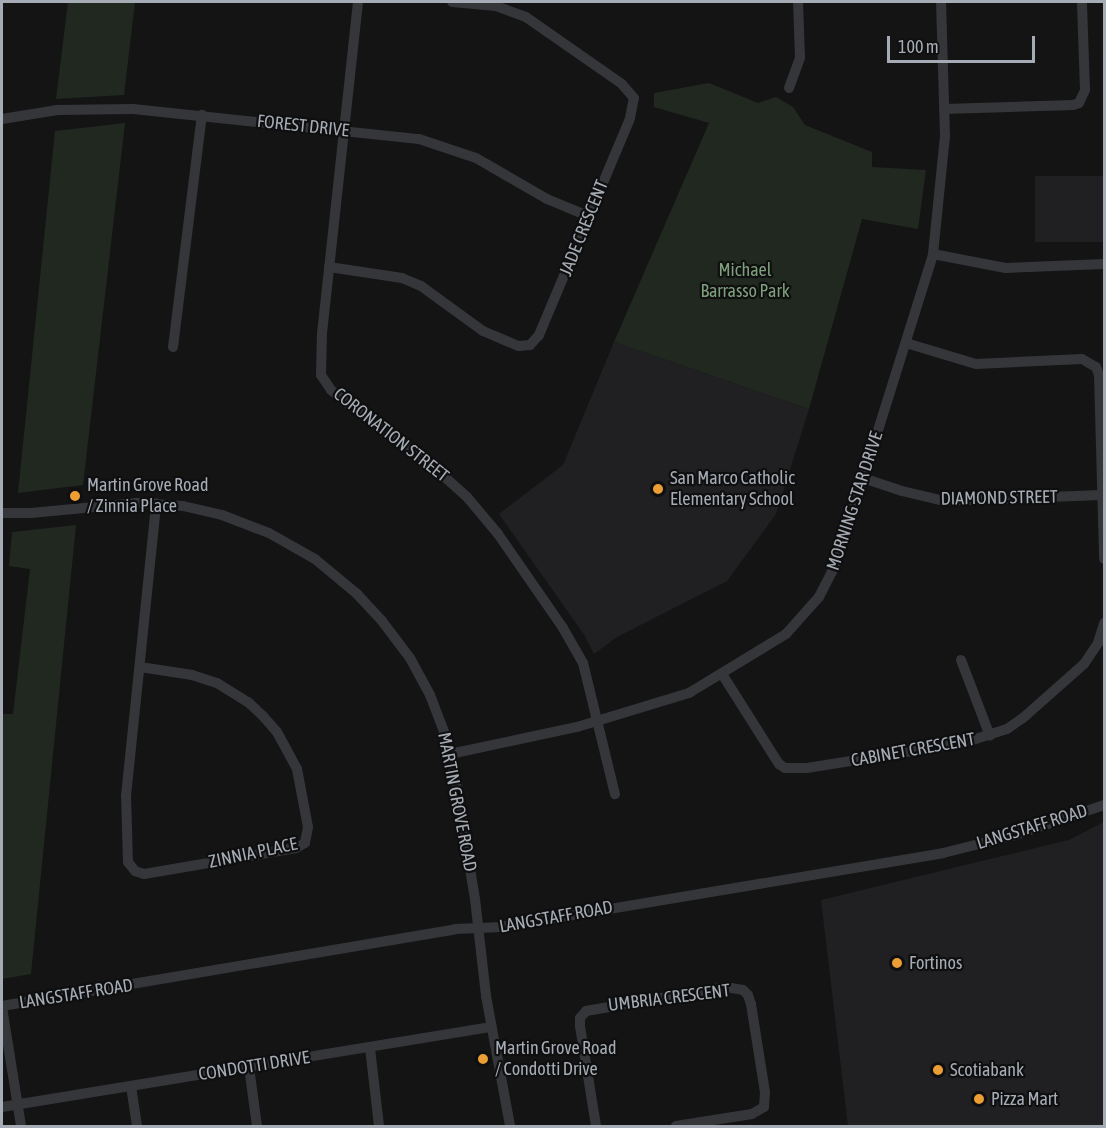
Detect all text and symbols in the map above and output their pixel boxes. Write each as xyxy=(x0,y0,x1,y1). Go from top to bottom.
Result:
scale bar xyxy=(890,24,1038,62)
text: 100 m xyxy=(898,36,939,57)
street label: FOREST DRIVE xyxy=(256,110,350,142)
street label: JADE CRESCENT xyxy=(555,177,613,279)
park label: Michael Barrasso Park xyxy=(700,260,790,302)
street label: CORONATION STREET xyxy=(329,383,453,487)
street label: MORNING STAR DRIVE xyxy=(822,429,888,573)
place label: San Marco Catholic Elementary School xyxy=(670,468,795,510)
place label: Martin Grove Road / Zinnia Place xyxy=(87,475,208,518)
marker: San Marco Catholic Elementary School xyxy=(651,482,665,496)
street label: DIAMOND STREET xyxy=(940,486,1058,510)
marker: Martin Grove Road / Zinnia Place xyxy=(68,489,82,503)
street label: CABINET CRESCENT xyxy=(849,728,977,772)
street label: MARTIN GROVE ROAD xyxy=(433,731,481,873)
street label: LANGSTAFF ROAD xyxy=(974,800,1090,854)
street label: ZINNIA PLACE xyxy=(207,833,299,873)
street label: LANGSTAFF ROAD xyxy=(498,896,614,938)
place label: Fortinos xyxy=(909,952,962,974)
marker: Fortinos xyxy=(890,956,904,970)
street label: LANGSTAFF ROAD xyxy=(18,974,134,1014)
street label: UMBRIA CRESCENT xyxy=(607,980,731,1016)
place label: Martin Grove Road / Condotti Drive xyxy=(495,1038,616,1080)
street label: CONDOTTI DRIVE xyxy=(197,1047,311,1085)
marker: Martin Grove Road / Condotti Drive xyxy=(476,1052,490,1066)
place label: Scotiabank xyxy=(950,1059,1024,1081)
marker: Scotiabank xyxy=(931,1063,945,1077)
place label: Pizza Mart xyxy=(991,1088,1058,1110)
marker: Pizza Mart xyxy=(972,1092,986,1106)

